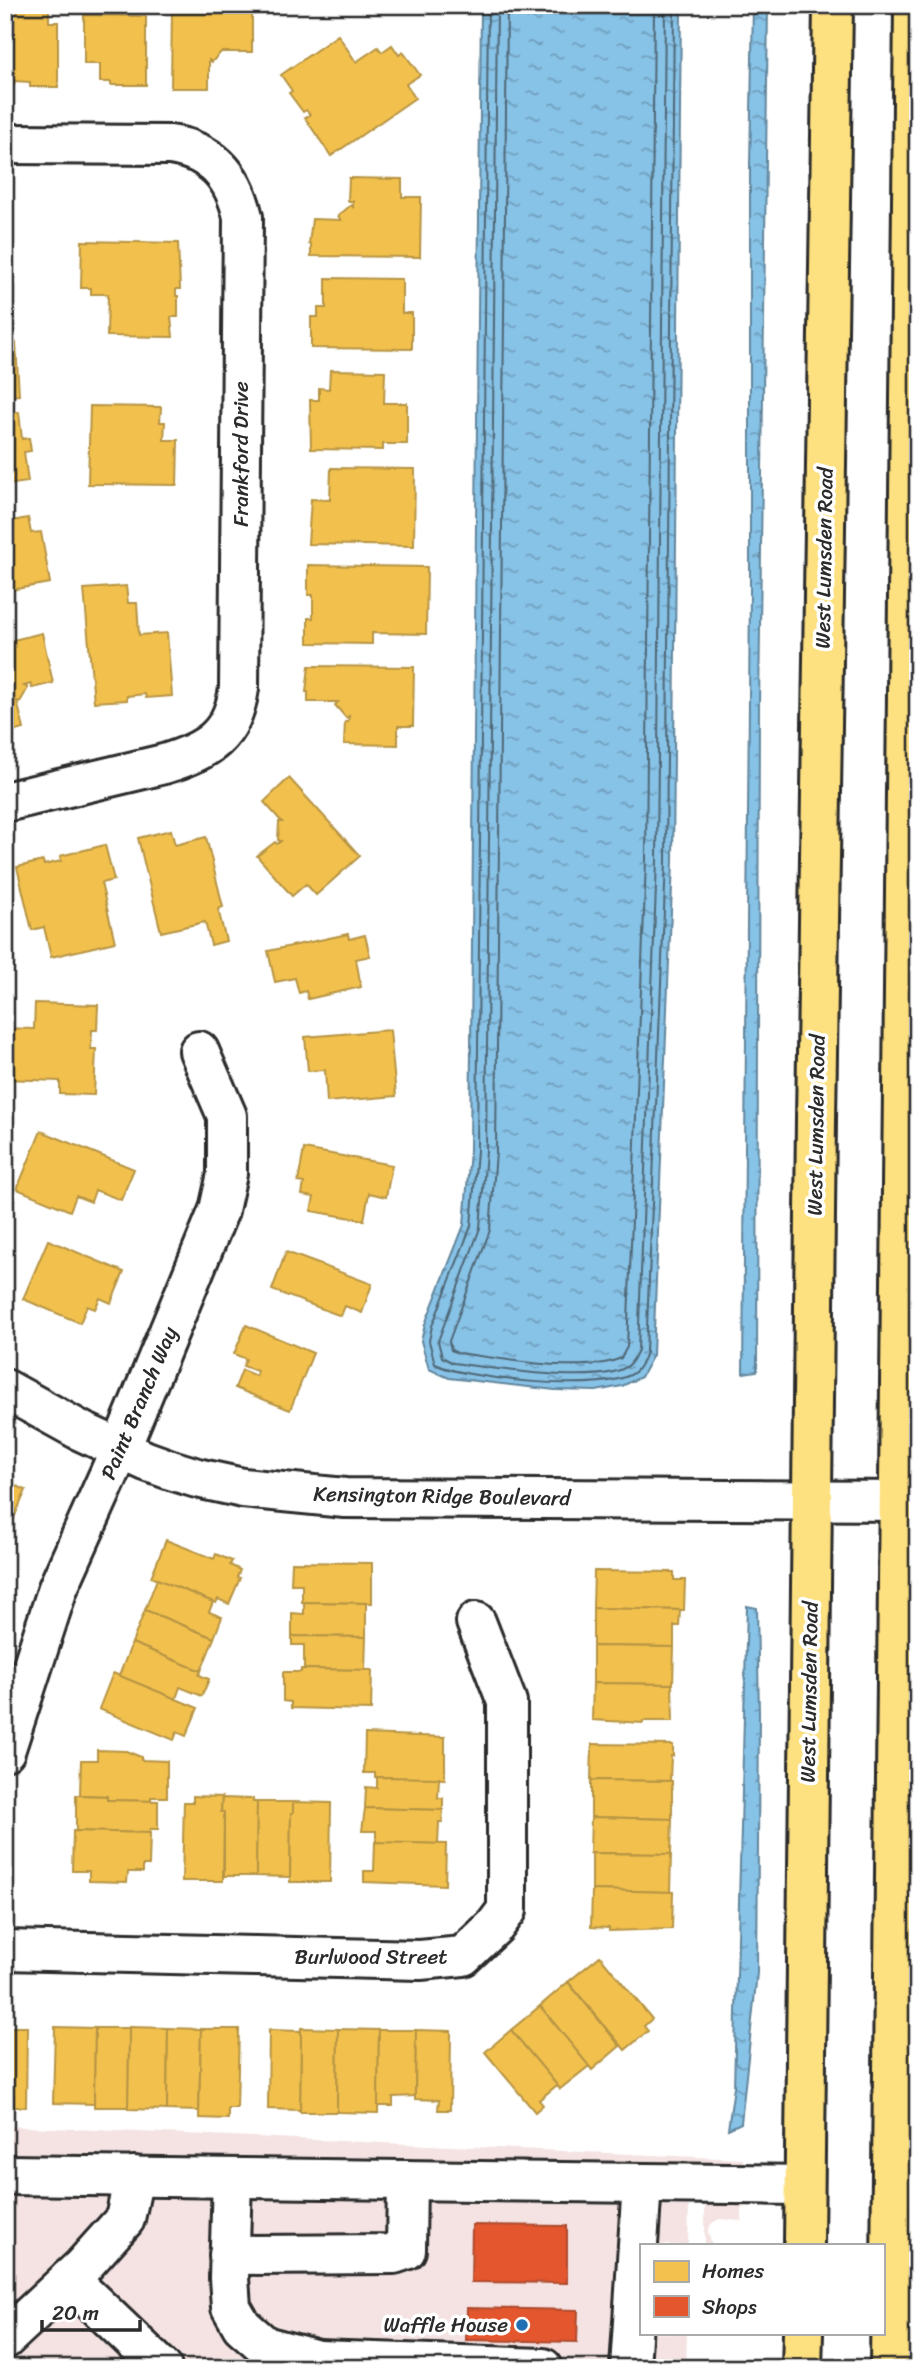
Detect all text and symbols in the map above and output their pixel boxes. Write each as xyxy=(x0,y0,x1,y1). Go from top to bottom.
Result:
street label: Frankford Drive xyxy=(222,381,260,527)
street label: West Lumsden Road xyxy=(803,465,845,649)
street label: West Lumsden Road xyxy=(795,1032,837,1216)
street label: Paint Branch Way xyxy=(90,1320,188,1486)
street label: Kensington Ridge Boulevard xyxy=(313,1475,573,1517)
street label: West Lumsden Road xyxy=(788,1599,830,1783)
street label: Burlwood Street xyxy=(295,1938,447,1976)
legend xyxy=(640,2244,884,2334)
text: Homes xyxy=(702,2252,764,2290)
text: Shops xyxy=(702,2288,757,2326)
scale bar xyxy=(42,2289,140,2333)
text: 20 m xyxy=(52,2294,99,2332)
place label: Waffle House xyxy=(383,2306,508,2344)
marker: Waffle House xyxy=(514,2317,530,2333)

